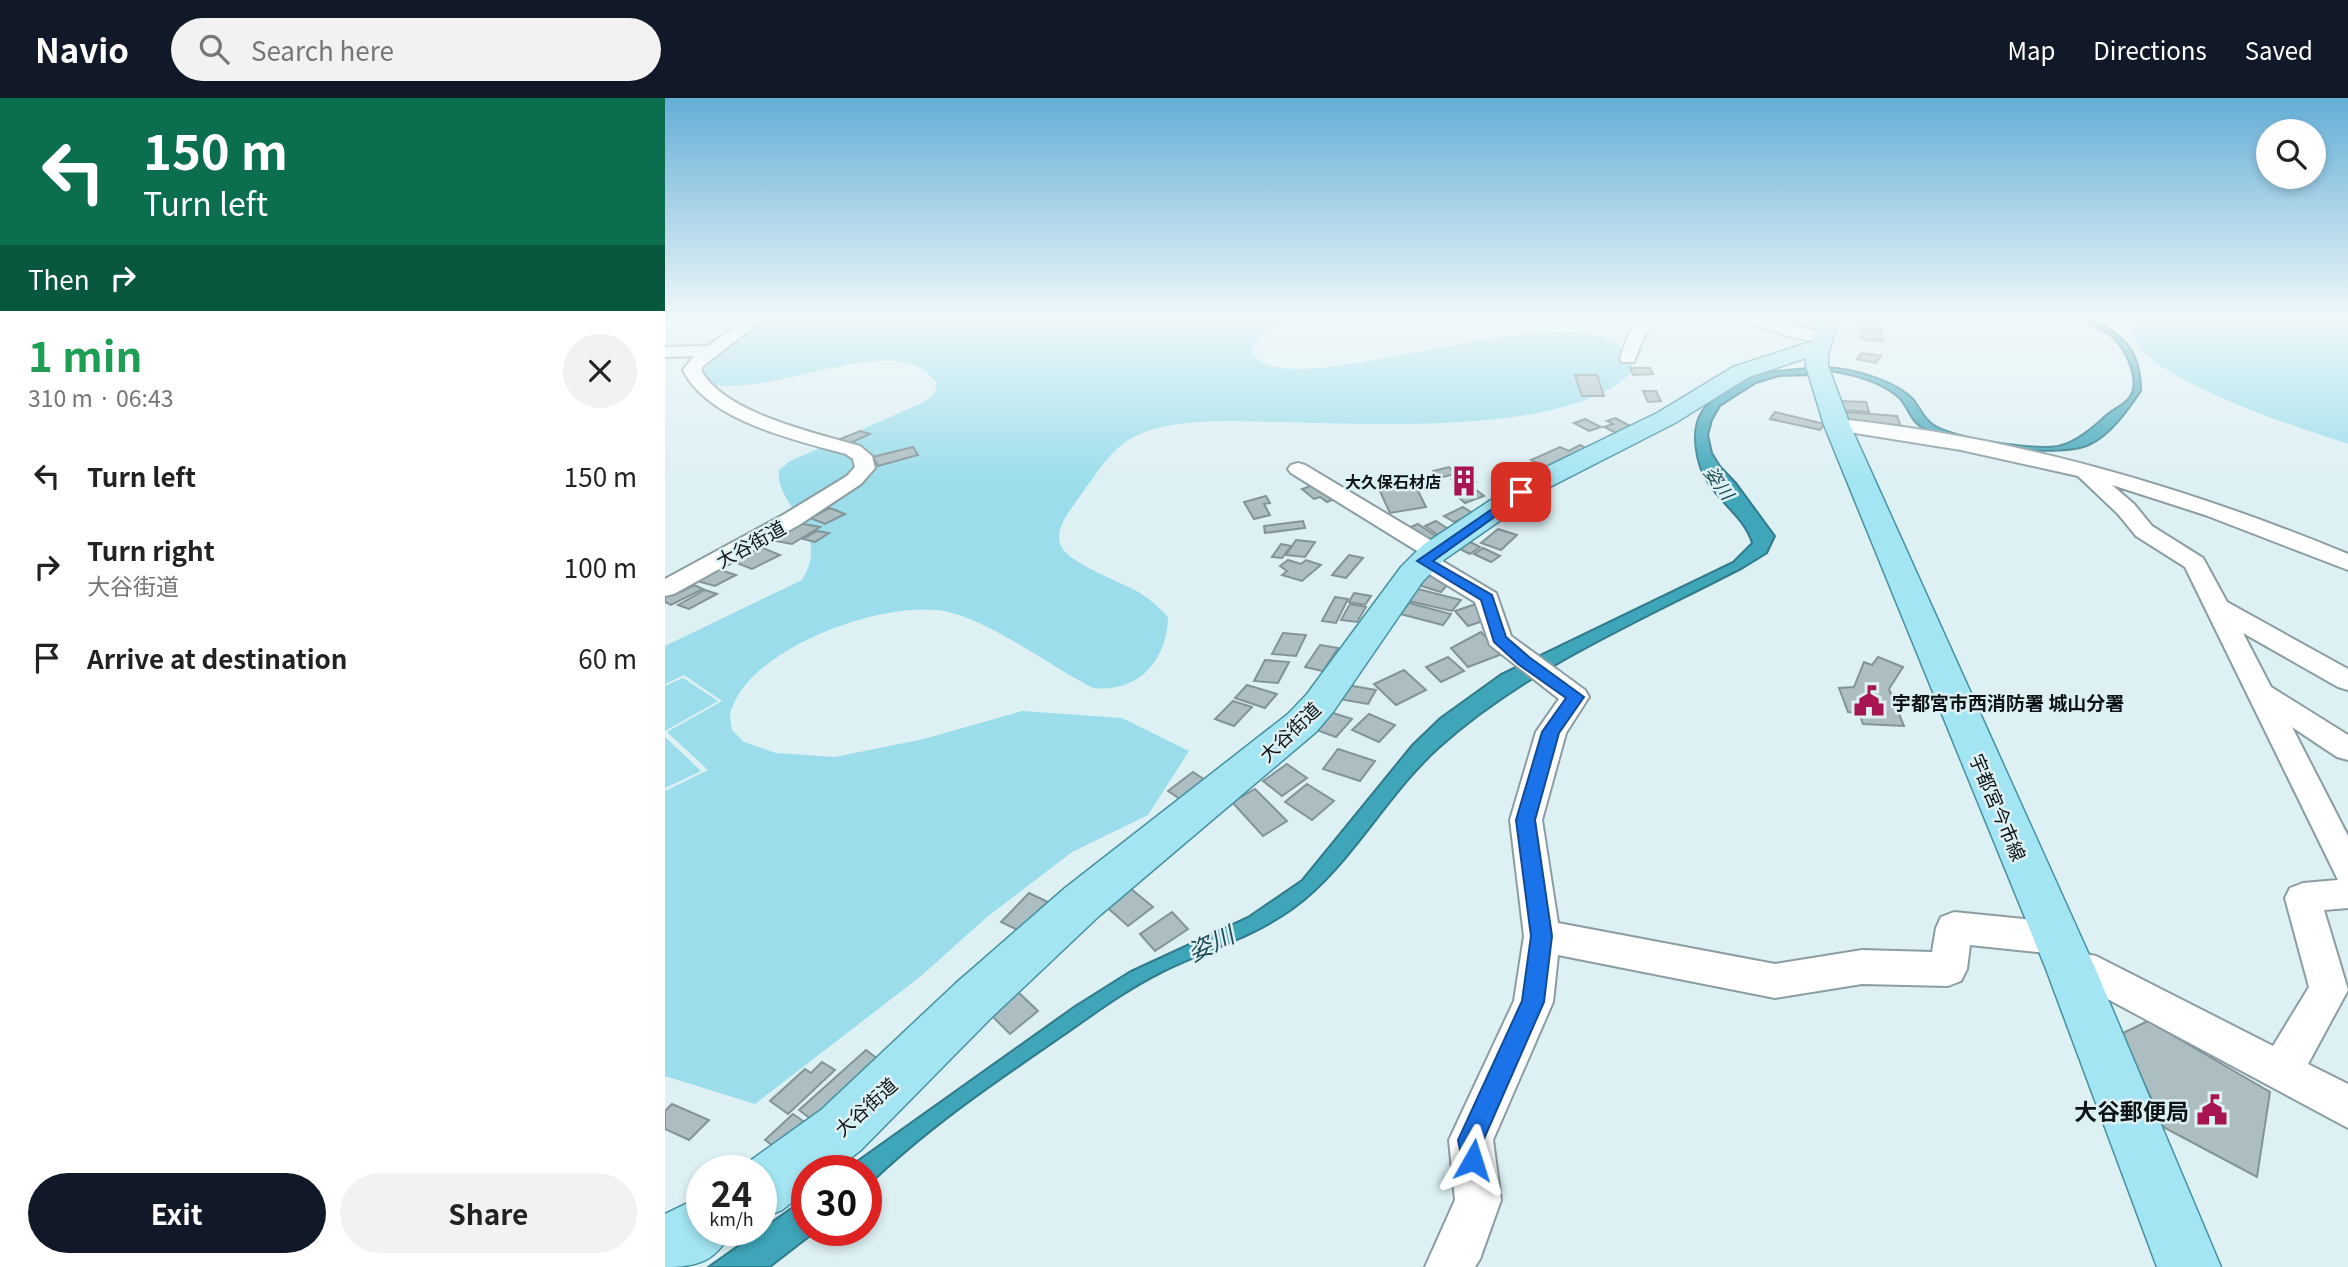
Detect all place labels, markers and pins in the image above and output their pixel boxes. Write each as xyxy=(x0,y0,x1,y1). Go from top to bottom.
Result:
pin xyxy=(1491,462,1551,522)
building icon: 大久保石材店 xyxy=(1447,464,1481,498)
place label: 大久保石材店 xyxy=(1345,469,1441,493)
public building icon: 宇都宮市西消防署 城山分署 xyxy=(1852,684,1886,718)
place label: 宇都宮市西消防署 城山分署 xyxy=(1892,688,2124,715)
place label: 大谷郵便局 xyxy=(2074,1093,2189,1127)
public building icon: 大谷郵便局 xyxy=(2195,1093,2229,1127)

